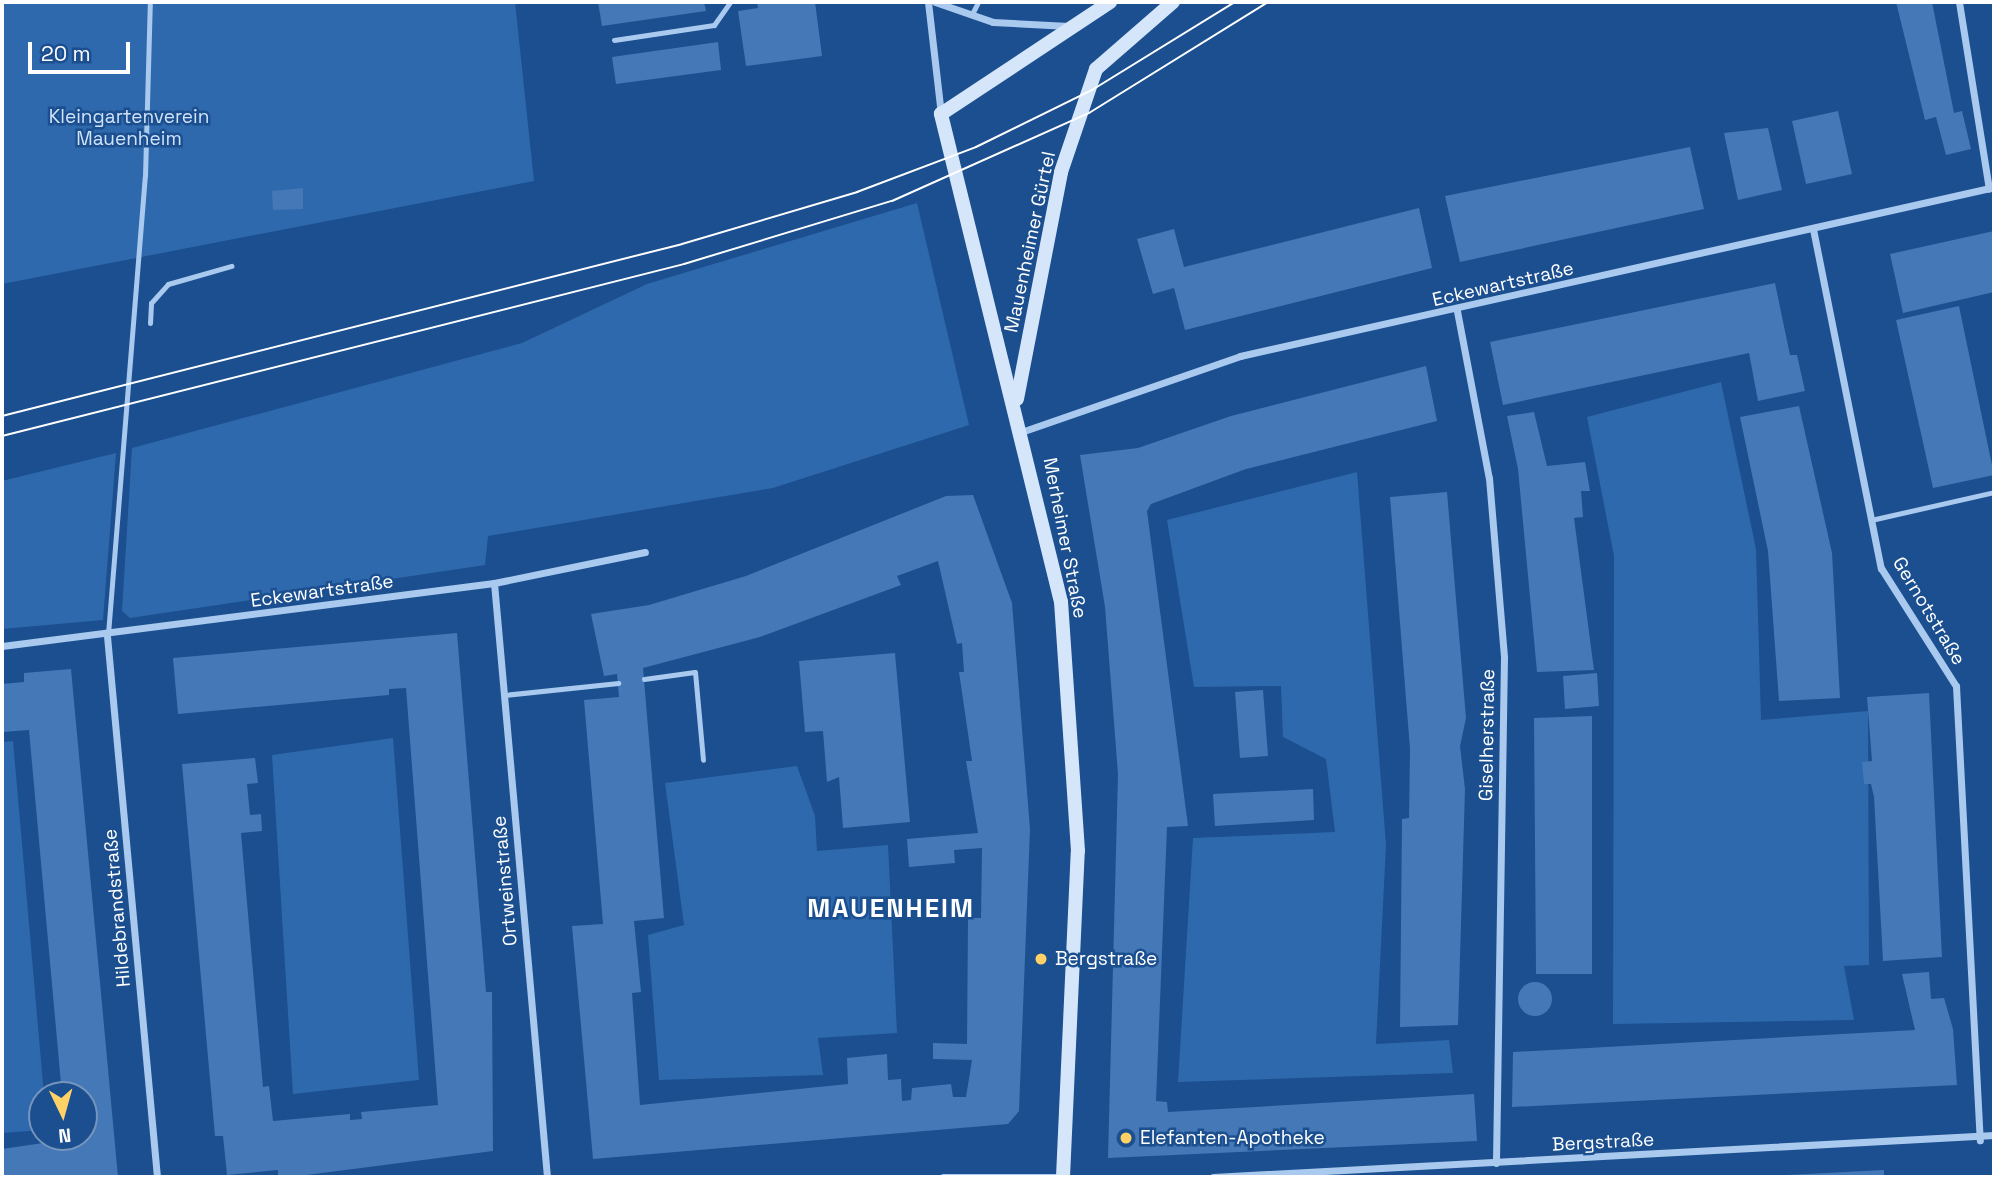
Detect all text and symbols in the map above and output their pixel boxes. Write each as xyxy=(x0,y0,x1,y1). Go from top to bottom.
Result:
scale bar xyxy=(32,28,133,72)
text: 20 m xyxy=(41,40,91,67)
park label: Kleingartenverein Mauenheim xyxy=(49,106,209,150)
street label: Mauenheimer Gürtel xyxy=(1000,149,1060,335)
street label: Eckewartstraße xyxy=(1430,257,1576,311)
street label: Merheimer Straße xyxy=(1038,456,1092,620)
street label: Gernotstraße xyxy=(1888,553,1970,669)
street label: Eckewartstraße xyxy=(249,570,395,612)
street label: Giselherstraße xyxy=(1474,669,1500,801)
street label: Ortweinstraße xyxy=(488,815,522,947)
street label: Hildebrandstraße xyxy=(99,828,135,988)
district label: MAUENHEIM xyxy=(808,893,974,925)
place label: Bergstraße xyxy=(1055,948,1157,970)
marker: Bergstraße xyxy=(1033,951,1049,967)
north arrow xyxy=(28,1081,98,1151)
text: N xyxy=(57,1122,72,1148)
place label: Elefanten-Apotheke xyxy=(1140,1127,1325,1149)
street label: Bergstraße xyxy=(1551,1128,1655,1156)
marker: Elefanten-Apotheke xyxy=(1118,1130,1134,1146)

